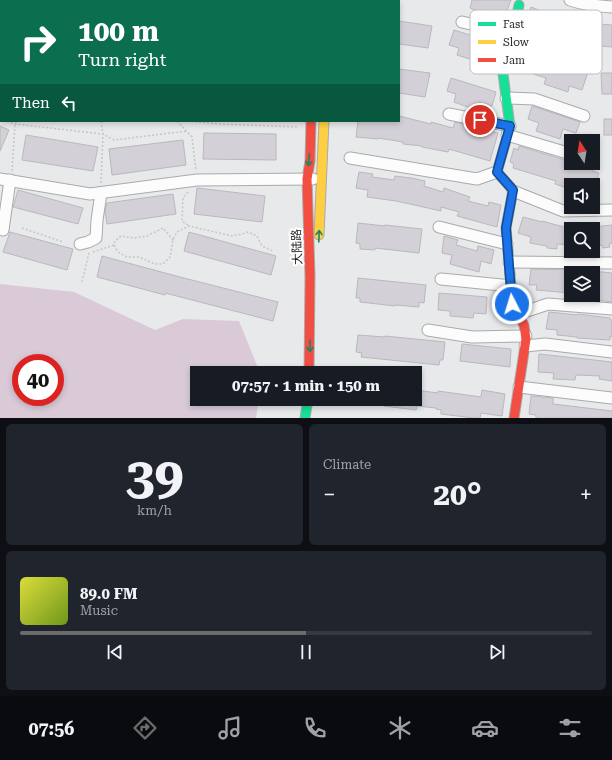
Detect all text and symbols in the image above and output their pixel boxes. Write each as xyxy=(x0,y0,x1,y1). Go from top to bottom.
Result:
legend xyxy=(470,10,602,74)
text: 100 m xyxy=(78,15,159,48)
icon: right xyxy=(12,16,64,68)
text: Fast xyxy=(503,18,524,31)
text: Slow xyxy=(503,36,530,49)
text: Turn right xyxy=(78,49,166,70)
text: Jam xyxy=(503,54,525,67)
icon: left xyxy=(58,92,80,114)
text: Then xyxy=(12,94,50,112)
pin xyxy=(463,103,497,137)
icon: arrive xyxy=(469,109,491,131)
north arrow xyxy=(564,134,600,170)
map controls xyxy=(564,134,600,302)
one-way arrow xyxy=(306,153,313,166)
button: sound xyxy=(564,178,600,214)
button: search xyxy=(564,222,600,258)
street label: 大陆路 xyxy=(289,229,305,265)
one-way arrow xyxy=(315,230,322,243)
button: layers xyxy=(564,266,600,302)
position arrow xyxy=(491,283,533,325)
one-way arrow xyxy=(306,339,314,352)
speed limit sign: 40 xyxy=(12,354,64,406)
text: 07:57 · 1 min · 150 m xyxy=(232,377,380,395)
text: 39 xyxy=(125,446,184,507)
text: Climate xyxy=(323,457,371,472)
text: 20° xyxy=(433,477,482,512)
text: − xyxy=(323,482,335,507)
text: + xyxy=(580,482,592,507)
text: km/h xyxy=(137,503,172,518)
text: 89.0 FM xyxy=(80,585,137,603)
text: Music xyxy=(80,603,118,618)
icon: previous xyxy=(104,641,126,663)
icon: pause xyxy=(295,641,317,663)
icon: next xyxy=(486,641,508,663)
icon: directions xyxy=(131,714,159,742)
icon: music xyxy=(216,714,244,742)
icon: phone xyxy=(301,714,329,742)
icon: climate xyxy=(386,714,414,742)
icon: car xyxy=(471,714,499,742)
icon: filters xyxy=(556,714,584,742)
text: 07:56 xyxy=(28,718,74,739)

